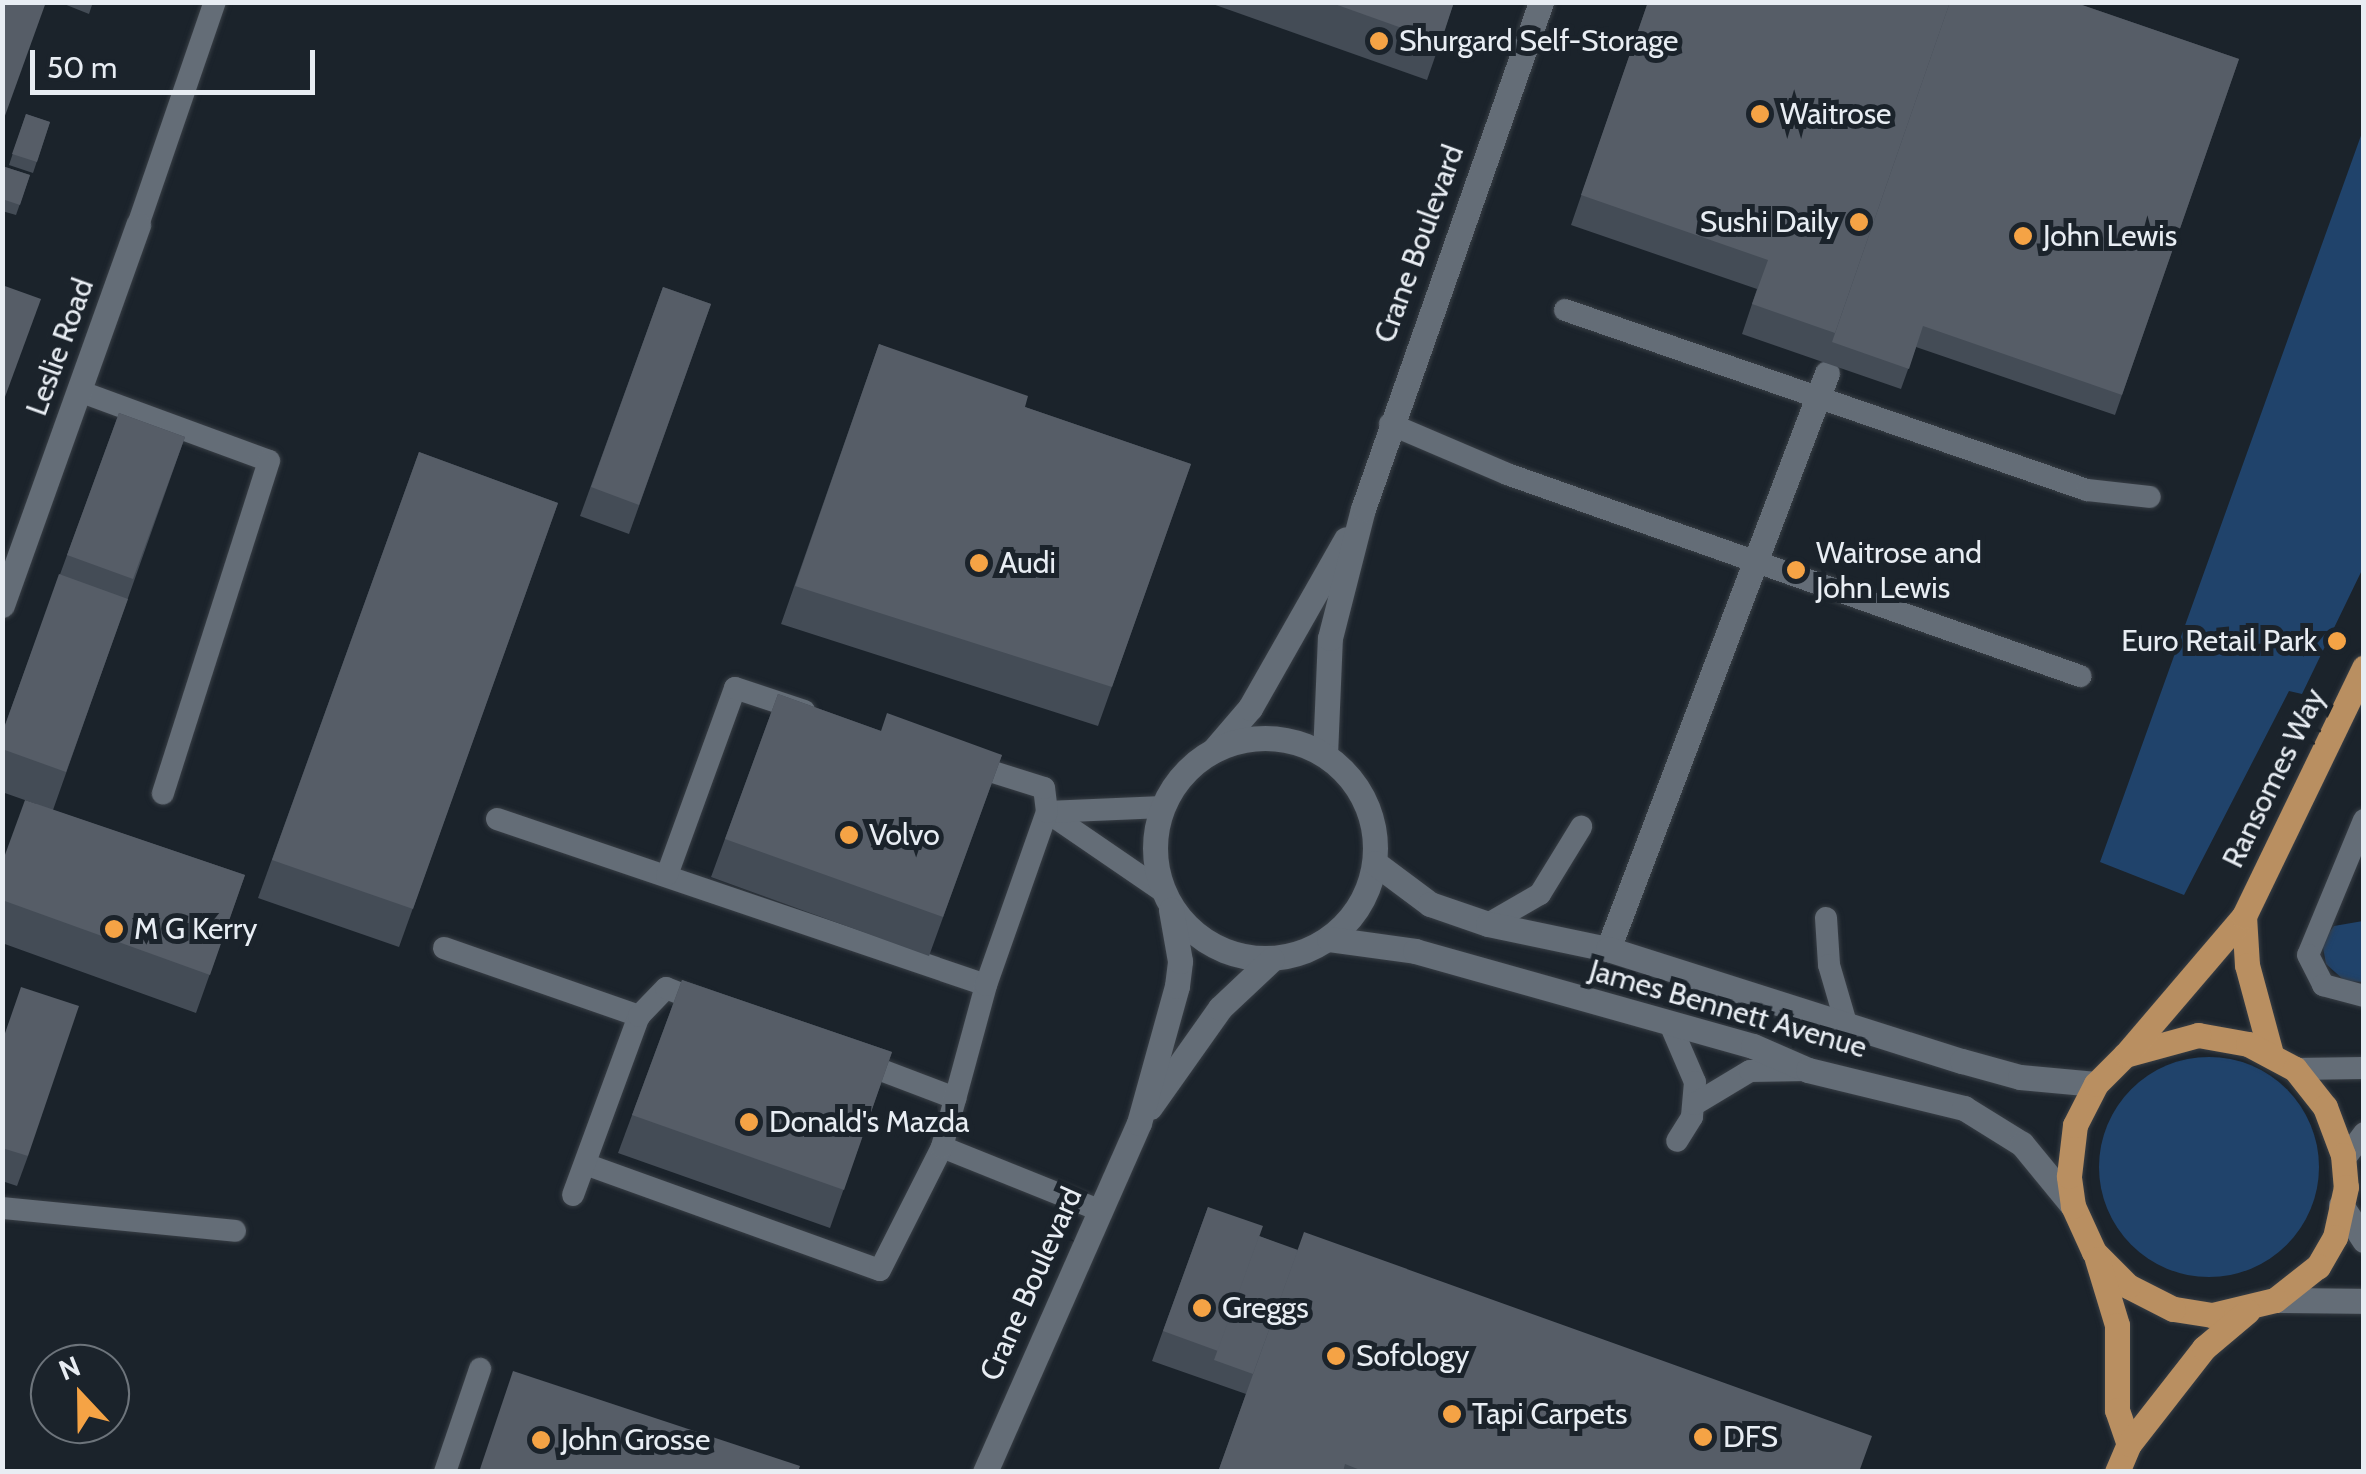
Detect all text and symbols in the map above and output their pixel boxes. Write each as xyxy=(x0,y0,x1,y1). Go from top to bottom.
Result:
place label: Shurgard Self-Storage xyxy=(1399,23,1678,59)
scale bar xyxy=(35,30,320,92)
marker: Shurgard Self-Storage xyxy=(1368,30,1390,52)
text: 50 m xyxy=(47,49,117,86)
place label: Waitrose xyxy=(1780,96,1891,132)
marker: Waitrose xyxy=(1749,103,1771,125)
street label: Crane Boulevard xyxy=(1367,140,1471,348)
place label: Sushi Daily xyxy=(1700,204,1839,240)
marker: Sushi Daily xyxy=(1848,211,1870,233)
place label: John Lewis xyxy=(2043,218,2177,254)
marker: John Lewis xyxy=(2012,225,2034,247)
street label: Leslie Road xyxy=(19,274,101,420)
place label: Waitrose and John Lewis xyxy=(1816,535,1982,606)
place label: Audi xyxy=(999,545,1056,581)
marker: Audi xyxy=(968,552,990,574)
marker: Waitrose and John Lewis xyxy=(1785,559,1807,581)
place label: Euro Retail Park xyxy=(2121,623,2317,659)
marker: Euro Retail Park xyxy=(2326,630,2348,652)
street label: Ransomes Way xyxy=(2215,682,2333,874)
place label: Volvo xyxy=(869,817,940,853)
marker: Volvo xyxy=(838,824,860,846)
place label: M G Kerry xyxy=(134,911,257,947)
marker: M G Kerry xyxy=(103,918,125,940)
street label: James Bennett Avenue xyxy=(1585,952,1871,1066)
place label: Donald's Mazda xyxy=(769,1104,969,1140)
marker: Donald's Mazda xyxy=(738,1111,760,1133)
street label: Crane Boulevard xyxy=(972,1182,1090,1386)
place label: Greggs xyxy=(1222,1290,1309,1326)
marker: Greggs xyxy=(1191,1297,1213,1319)
place label: Sofology xyxy=(1356,1338,1470,1374)
north arrow xyxy=(30,1344,130,1444)
marker: Sofology xyxy=(1325,1345,1347,1367)
text: N xyxy=(54,1349,85,1388)
place label: Tapi Carpets xyxy=(1472,1396,1627,1432)
marker: Tapi Carpets xyxy=(1441,1403,1463,1425)
place label: DFS xyxy=(1723,1419,1778,1455)
place label: John Grosse xyxy=(561,1422,710,1458)
marker: DFS xyxy=(1692,1426,1714,1448)
marker: John Grosse xyxy=(530,1429,552,1451)

